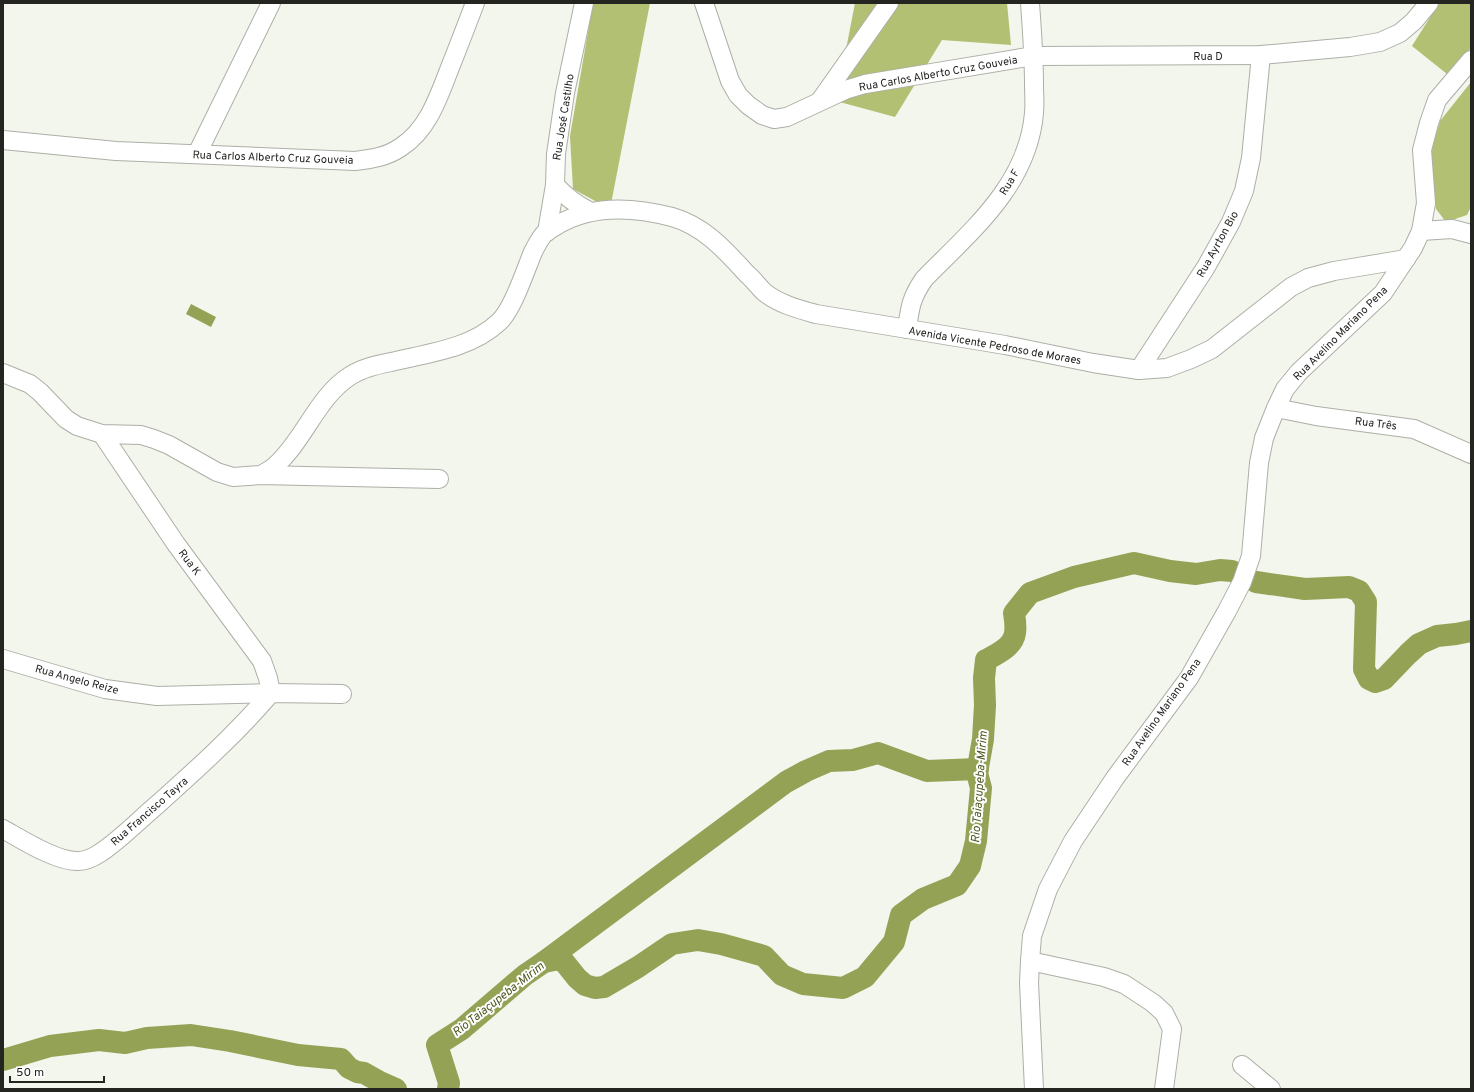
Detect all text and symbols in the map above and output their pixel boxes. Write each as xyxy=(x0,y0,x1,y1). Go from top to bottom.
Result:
street label: Rua D xyxy=(1193,50,1223,64)
street label: Rua Carlos Alberto Cruz Gouveia xyxy=(858,53,1019,95)
street label: Rua José Castilho xyxy=(550,73,578,161)
street label: Rua Carlos Alberto Cruz Gouveia xyxy=(192,148,354,168)
street label: Rua F xyxy=(997,167,1023,198)
street label: Rua Ayrton Bio xyxy=(1194,209,1242,280)
street label: Rua Avelino Mariano Pena xyxy=(1290,283,1391,384)
street label: Avenida Vicente Pedroso de Moraes xyxy=(907,324,1082,368)
street label: Rua Três xyxy=(1354,414,1398,434)
street label: Rua K xyxy=(175,547,204,578)
street label: Rua Avelino Mariano Pena xyxy=(1119,656,1204,769)
street label: Rua Angelo Reize xyxy=(33,662,120,698)
water label: Rio Taiaçupeba-Mirim xyxy=(968,730,992,844)
street label: Rua Francisco Tayra xyxy=(108,774,191,849)
water label: Rio Taiaçupeba-Mirim xyxy=(449,959,548,1041)
scale bar xyxy=(10,1058,104,1084)
text: 50 m xyxy=(16,1065,44,1081)

